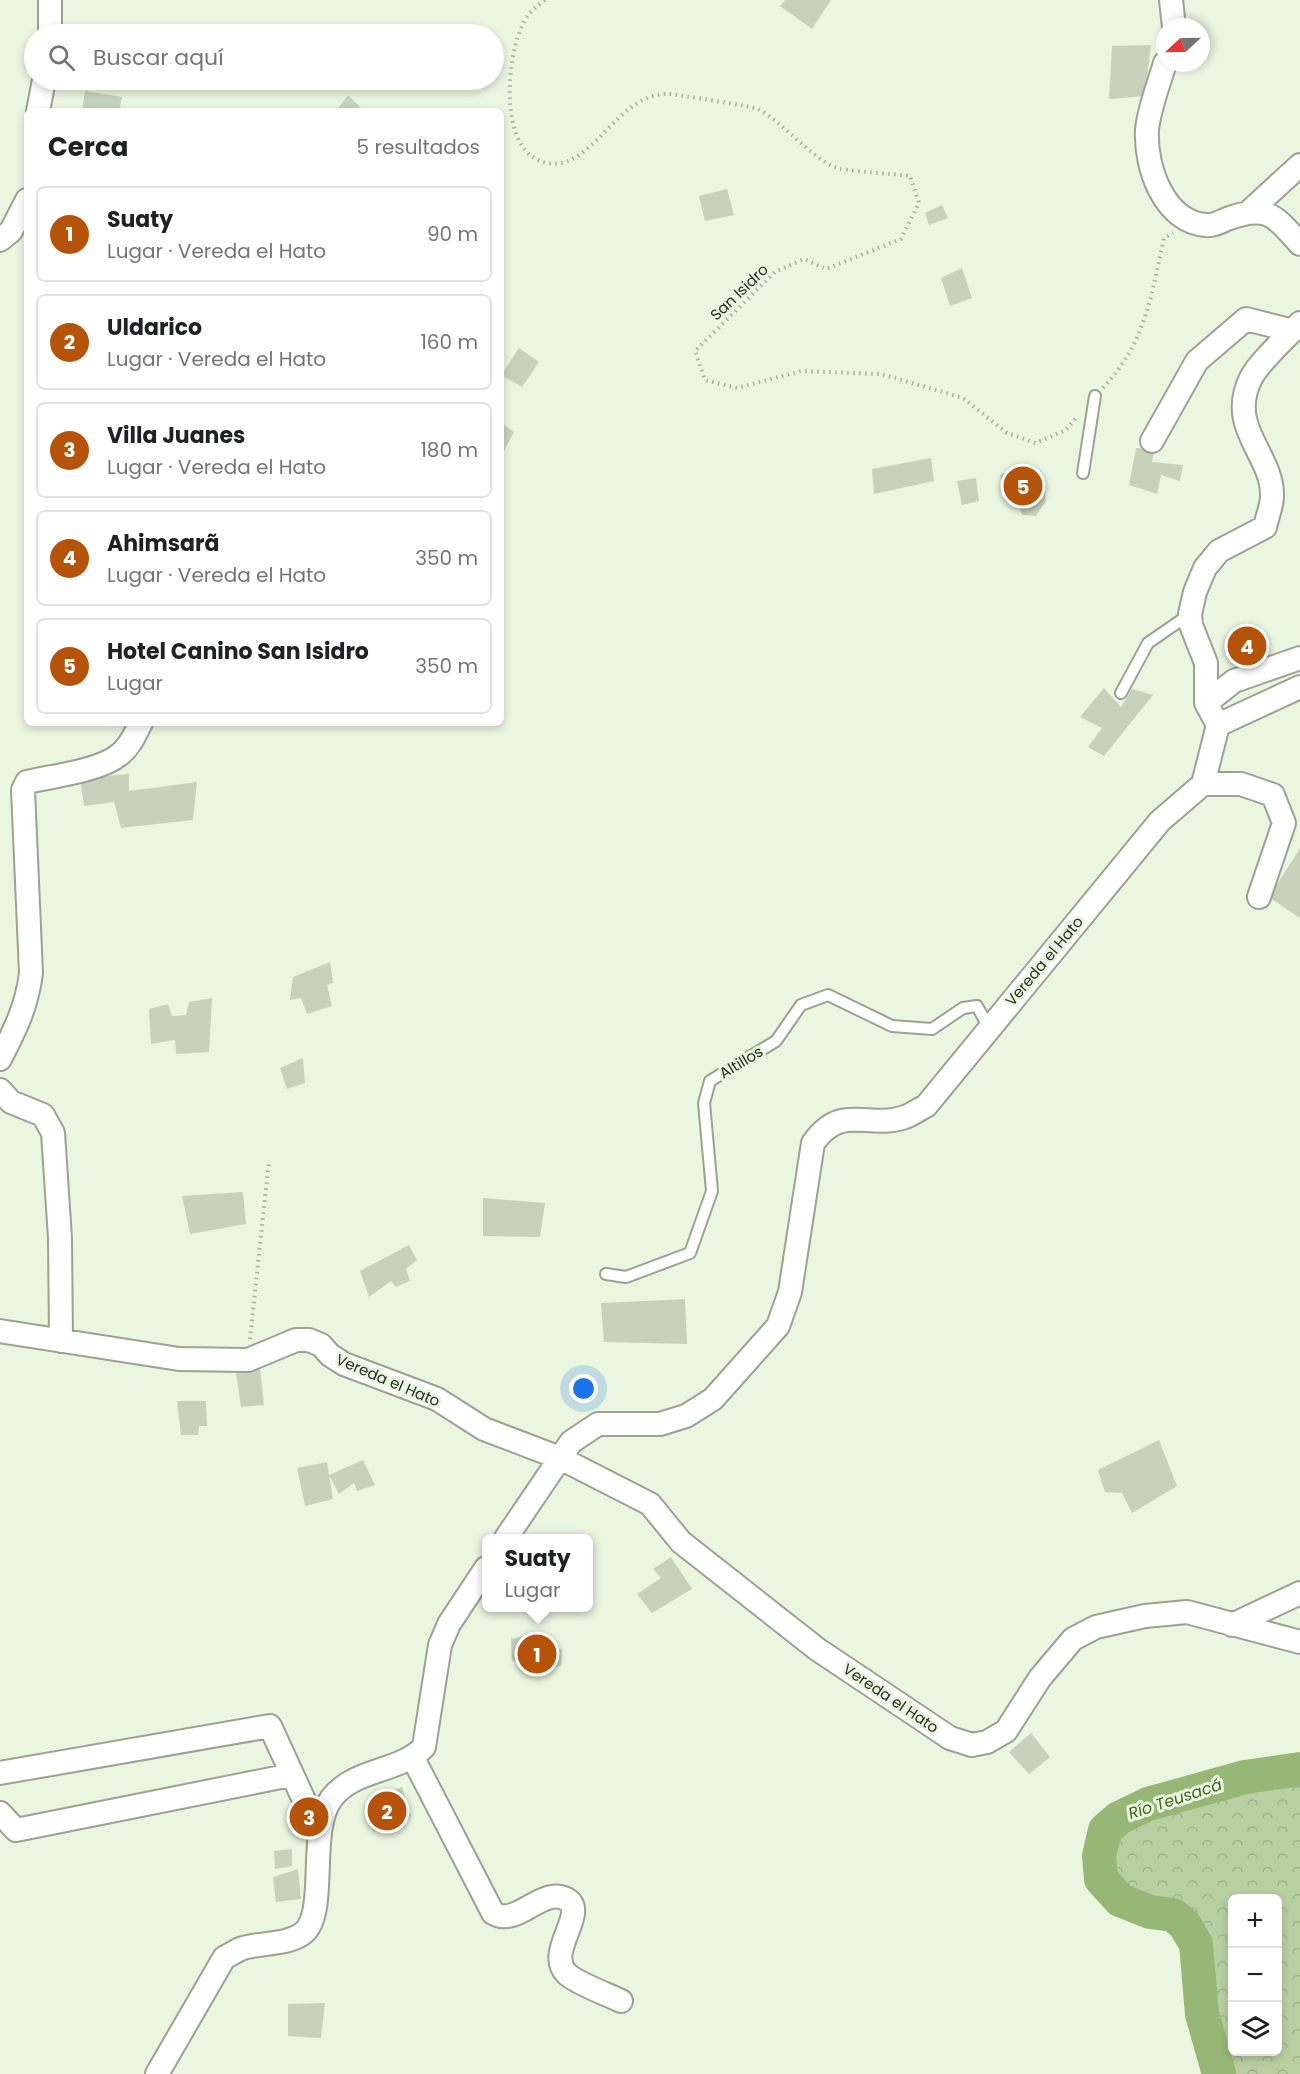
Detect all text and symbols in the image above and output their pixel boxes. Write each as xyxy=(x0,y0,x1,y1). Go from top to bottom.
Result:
north arrow xyxy=(1156,18,1210,72)
search box xyxy=(24,24,504,90)
icon: search xyxy=(45,41,78,74)
text: Buscar aquí xyxy=(93,42,224,73)
text: Cerca xyxy=(48,129,128,165)
text: 5 resultados xyxy=(357,133,480,161)
text: Suaty xyxy=(107,204,173,235)
text: 1 xyxy=(66,220,73,248)
text: 90 m xyxy=(427,220,478,248)
text: Lugar · Vereda el Hato xyxy=(107,237,326,265)
street label: San Isidro xyxy=(705,259,773,325)
text: Uldarico xyxy=(107,312,202,343)
text: 2 xyxy=(64,328,75,356)
text: 160 m xyxy=(420,328,478,356)
text: Lugar · Vereda el Hato xyxy=(107,345,326,373)
text: Villa Juanes xyxy=(107,420,245,451)
text: 3 xyxy=(63,436,76,464)
text: 180 m xyxy=(420,436,478,464)
text: Lugar · Vereda el Hato xyxy=(107,453,326,481)
pin: 5 xyxy=(1004,464,1042,508)
text: Ahimsarã xyxy=(107,528,219,559)
text: 4 xyxy=(63,544,76,572)
text: 350 m xyxy=(415,544,478,572)
text: Lugar · Vereda el Hato xyxy=(107,561,326,589)
pin: 4 xyxy=(1228,624,1266,668)
text: Hotel Canino San Isidro xyxy=(107,636,369,667)
text: 5 xyxy=(63,652,76,680)
text: 350 m xyxy=(415,652,478,680)
text: Lugar xyxy=(107,669,163,697)
street label: Vereda el Hato xyxy=(1000,912,1088,1010)
street label: Altillos xyxy=(715,1041,767,1083)
street label: Vereda el Hato xyxy=(333,1349,443,1411)
your location xyxy=(569,1374,598,1403)
popup xyxy=(482,1534,593,1612)
text: Suaty xyxy=(504,1543,571,1574)
text: Lugar xyxy=(504,1576,560,1604)
pin: 1 xyxy=(518,1632,556,1676)
street label: Vereda el Hato xyxy=(839,1658,943,1738)
water label: Río Teusacá xyxy=(1125,1773,1225,1825)
pin: 2 xyxy=(368,1788,406,1834)
pin: 3 xyxy=(290,1794,328,1840)
map controls xyxy=(1228,1894,1282,2056)
button: + xyxy=(1228,1894,1282,1948)
button: − xyxy=(1228,1948,1282,2002)
button: layers xyxy=(1228,2002,1282,2056)

